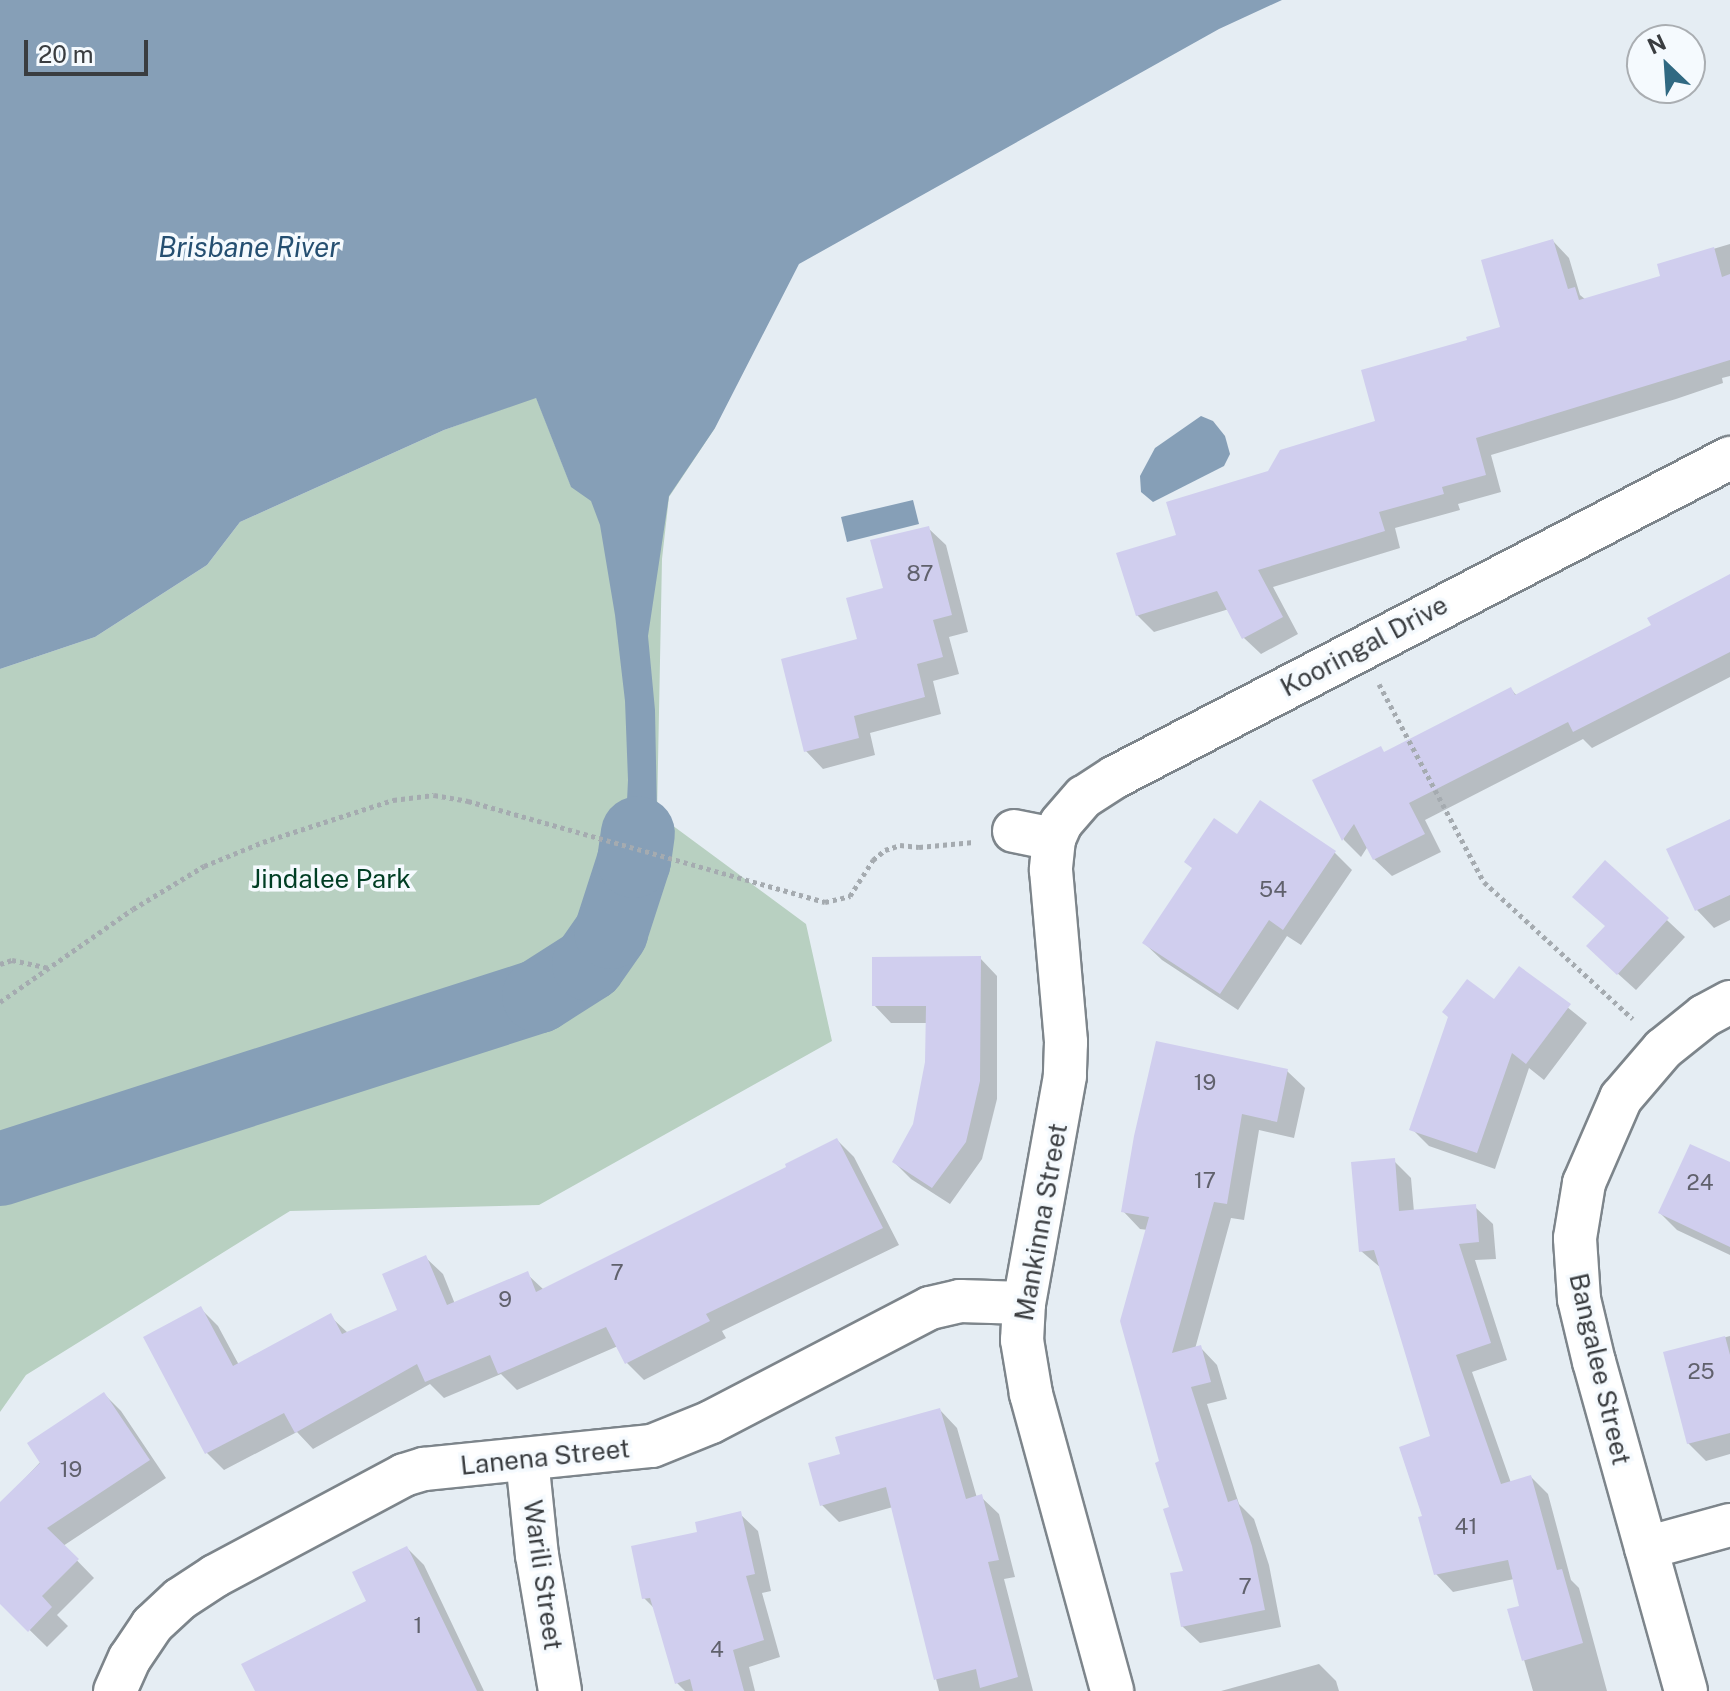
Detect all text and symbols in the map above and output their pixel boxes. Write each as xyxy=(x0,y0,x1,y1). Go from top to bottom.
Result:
scale bar xyxy=(28,24,152,74)
north arrow xyxy=(1626,24,1706,104)
text: N xyxy=(1643,29,1670,59)
text: 20 m xyxy=(38,40,94,68)
water label: Brisbane River xyxy=(158,230,340,264)
house number: 87 xyxy=(906,561,934,587)
street label: Kooringal Drive xyxy=(1275,589,1453,703)
park label: Jindalee Park xyxy=(251,863,411,895)
house number: 54 xyxy=(1259,877,1287,903)
house number: 19 xyxy=(1194,1070,1216,1096)
street label: Mankinna Street xyxy=(1008,1121,1074,1323)
house number: 17 xyxy=(1194,1168,1216,1194)
house number: 24 xyxy=(1687,1170,1713,1196)
house number: 7 xyxy=(610,1260,624,1286)
street label: Bangalee Street xyxy=(1563,1270,1637,1468)
house number: 9 xyxy=(498,1287,512,1313)
house number: 25 xyxy=(1687,1359,1715,1385)
street label: Lanena Street xyxy=(459,1433,631,1481)
house number: 19 xyxy=(60,1457,82,1483)
street label: Warili Street xyxy=(517,1498,569,1652)
house number: 41 xyxy=(1455,1514,1477,1540)
house number: 7 xyxy=(1238,1574,1252,1600)
house number: 1 xyxy=(414,1613,422,1639)
house number: 4 xyxy=(710,1637,724,1663)

